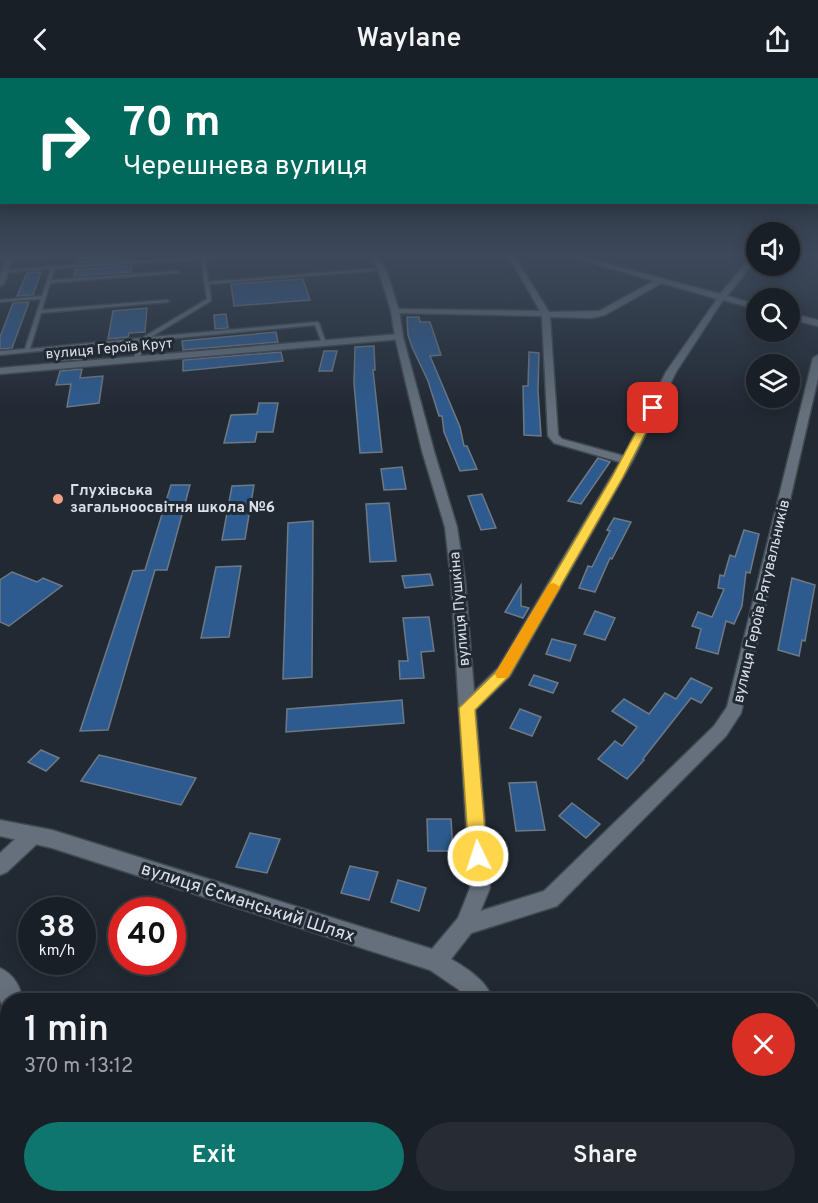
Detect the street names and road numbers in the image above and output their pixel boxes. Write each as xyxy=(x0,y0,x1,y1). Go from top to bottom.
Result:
street label: вулиця Героїв Крут xyxy=(45,335,173,364)
street label: вулиця Героїв Рятувальників xyxy=(730,498,795,705)
street label: вулиця Пушкіна xyxy=(446,551,475,667)
street label: вулиця Єсманський Шлях xyxy=(138,858,357,949)

